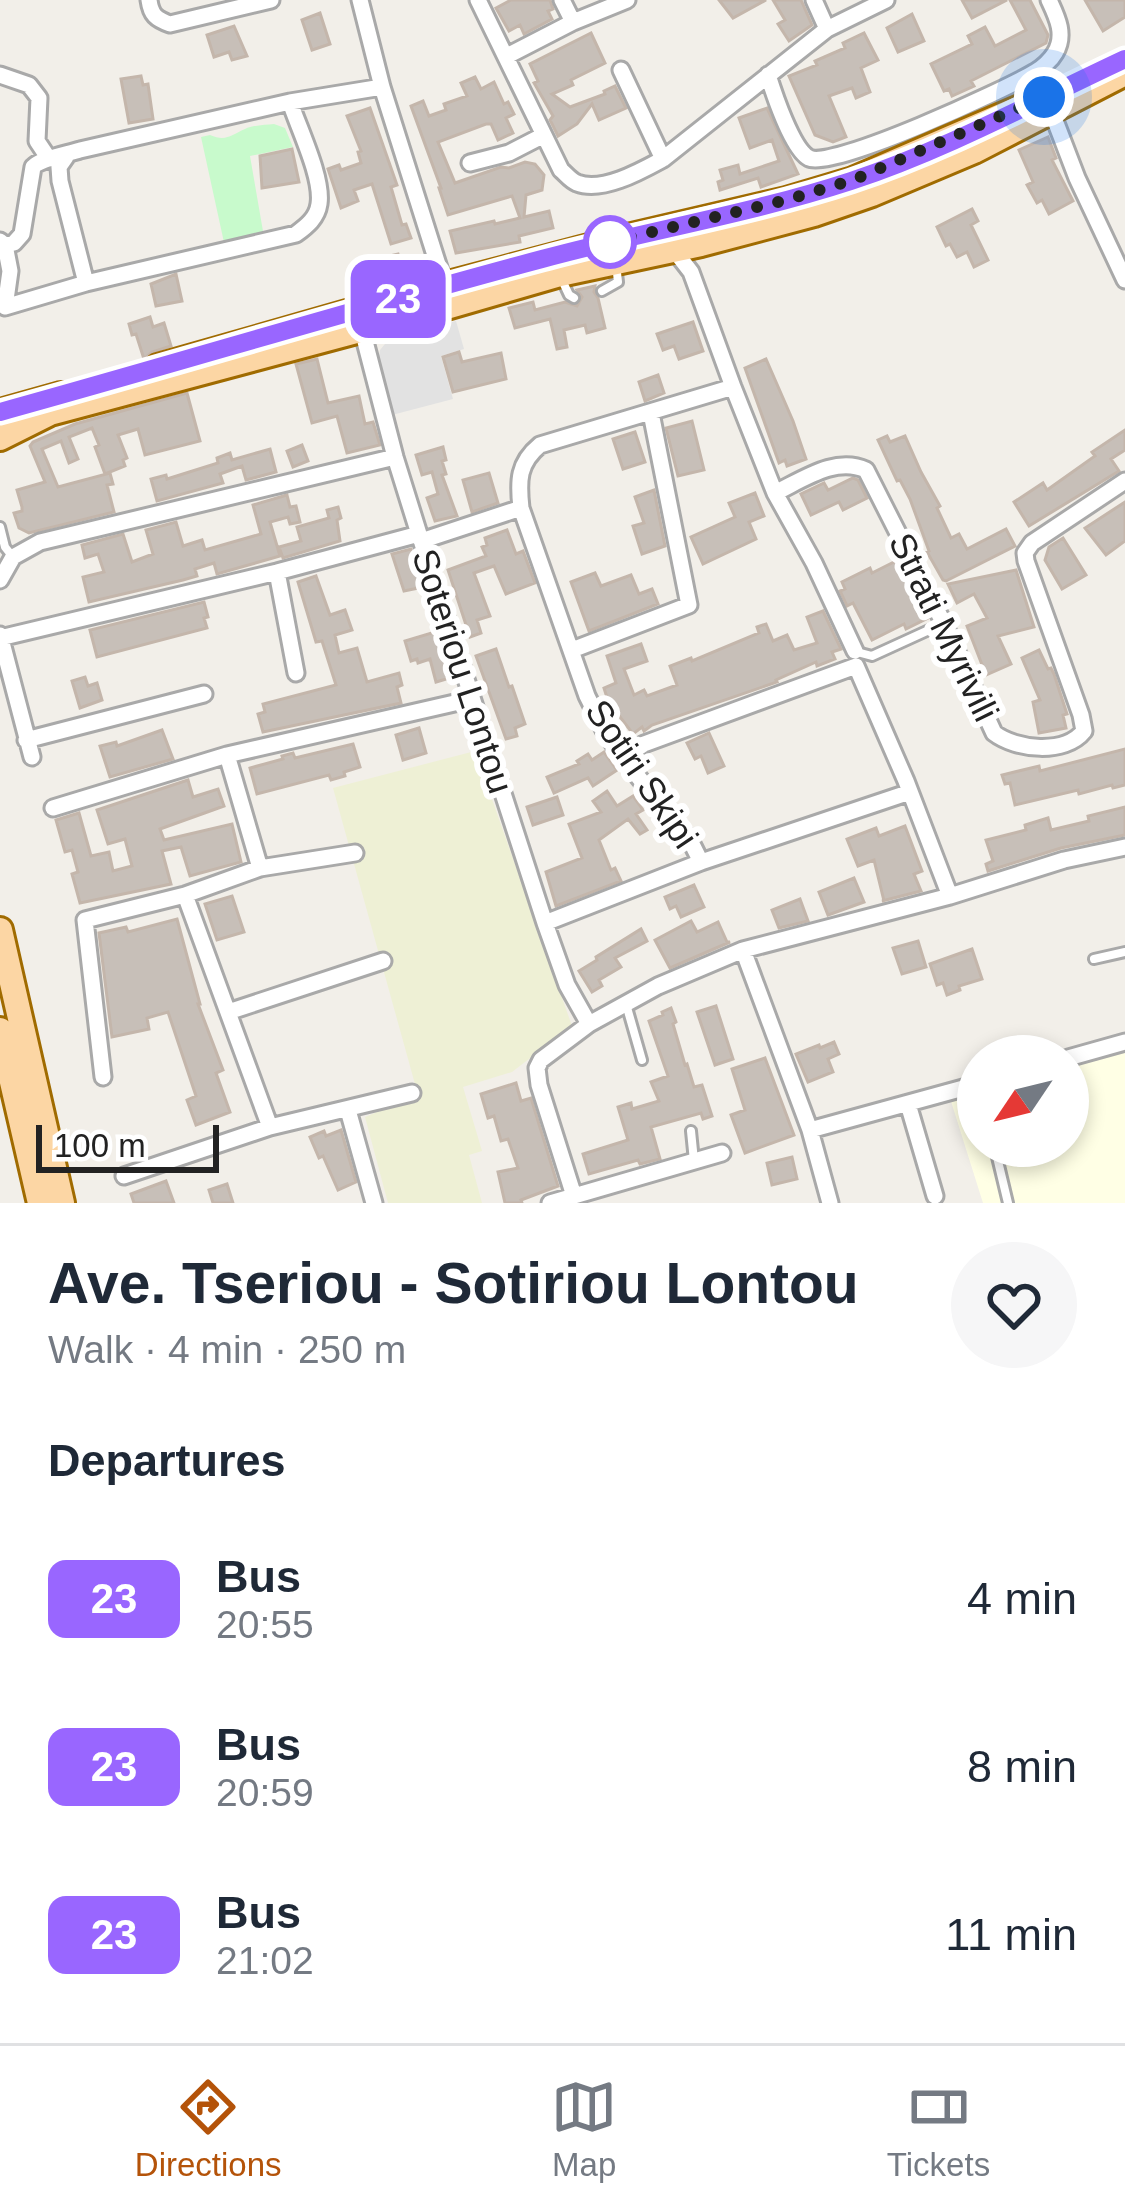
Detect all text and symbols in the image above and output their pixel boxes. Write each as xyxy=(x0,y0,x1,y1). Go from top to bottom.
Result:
your location xyxy=(1014,67,1074,127)
unlabelled marker xyxy=(585,217,635,267)
line badge: 23 xyxy=(344,260,452,338)
text: 23 xyxy=(375,275,421,322)
street label: Strati Myrivili xyxy=(881,526,1007,728)
street label: Soteriou Lontou xyxy=(404,544,522,798)
street label: Sotiri Skipi xyxy=(577,692,707,856)
north arrow xyxy=(957,1035,1089,1167)
map controls xyxy=(957,1035,1089,1167)
scale bar xyxy=(36,1119,219,1172)
text: 100 m xyxy=(54,1127,146,1164)
button: heart xyxy=(951,1242,1077,1368)
text: Ave. Tseriou - Sotiriou Lontou xyxy=(48,1251,859,1315)
text: Walk · 4 min · 250 m xyxy=(48,1328,406,1371)
text: Departures xyxy=(48,1435,286,1486)
text: Bus xyxy=(216,1551,301,1602)
text: 4 min xyxy=(967,1573,1077,1624)
text: 23 xyxy=(91,1575,137,1622)
text: 20:55 xyxy=(216,1603,314,1646)
text: Bus xyxy=(216,1719,301,1770)
text: 8 min xyxy=(967,1741,1077,1792)
text: 23 xyxy=(91,1743,137,1790)
text: 20:59 xyxy=(216,1771,314,1814)
text: Bus xyxy=(216,1887,301,1938)
text: 11 min xyxy=(945,1909,1077,1960)
text: 23 xyxy=(91,1911,137,1958)
text: 21:02 xyxy=(216,1939,314,1982)
tab: Directions xyxy=(135,2074,282,2184)
tab: Map xyxy=(551,2074,617,2184)
tab: Tickets xyxy=(887,2074,990,2184)

